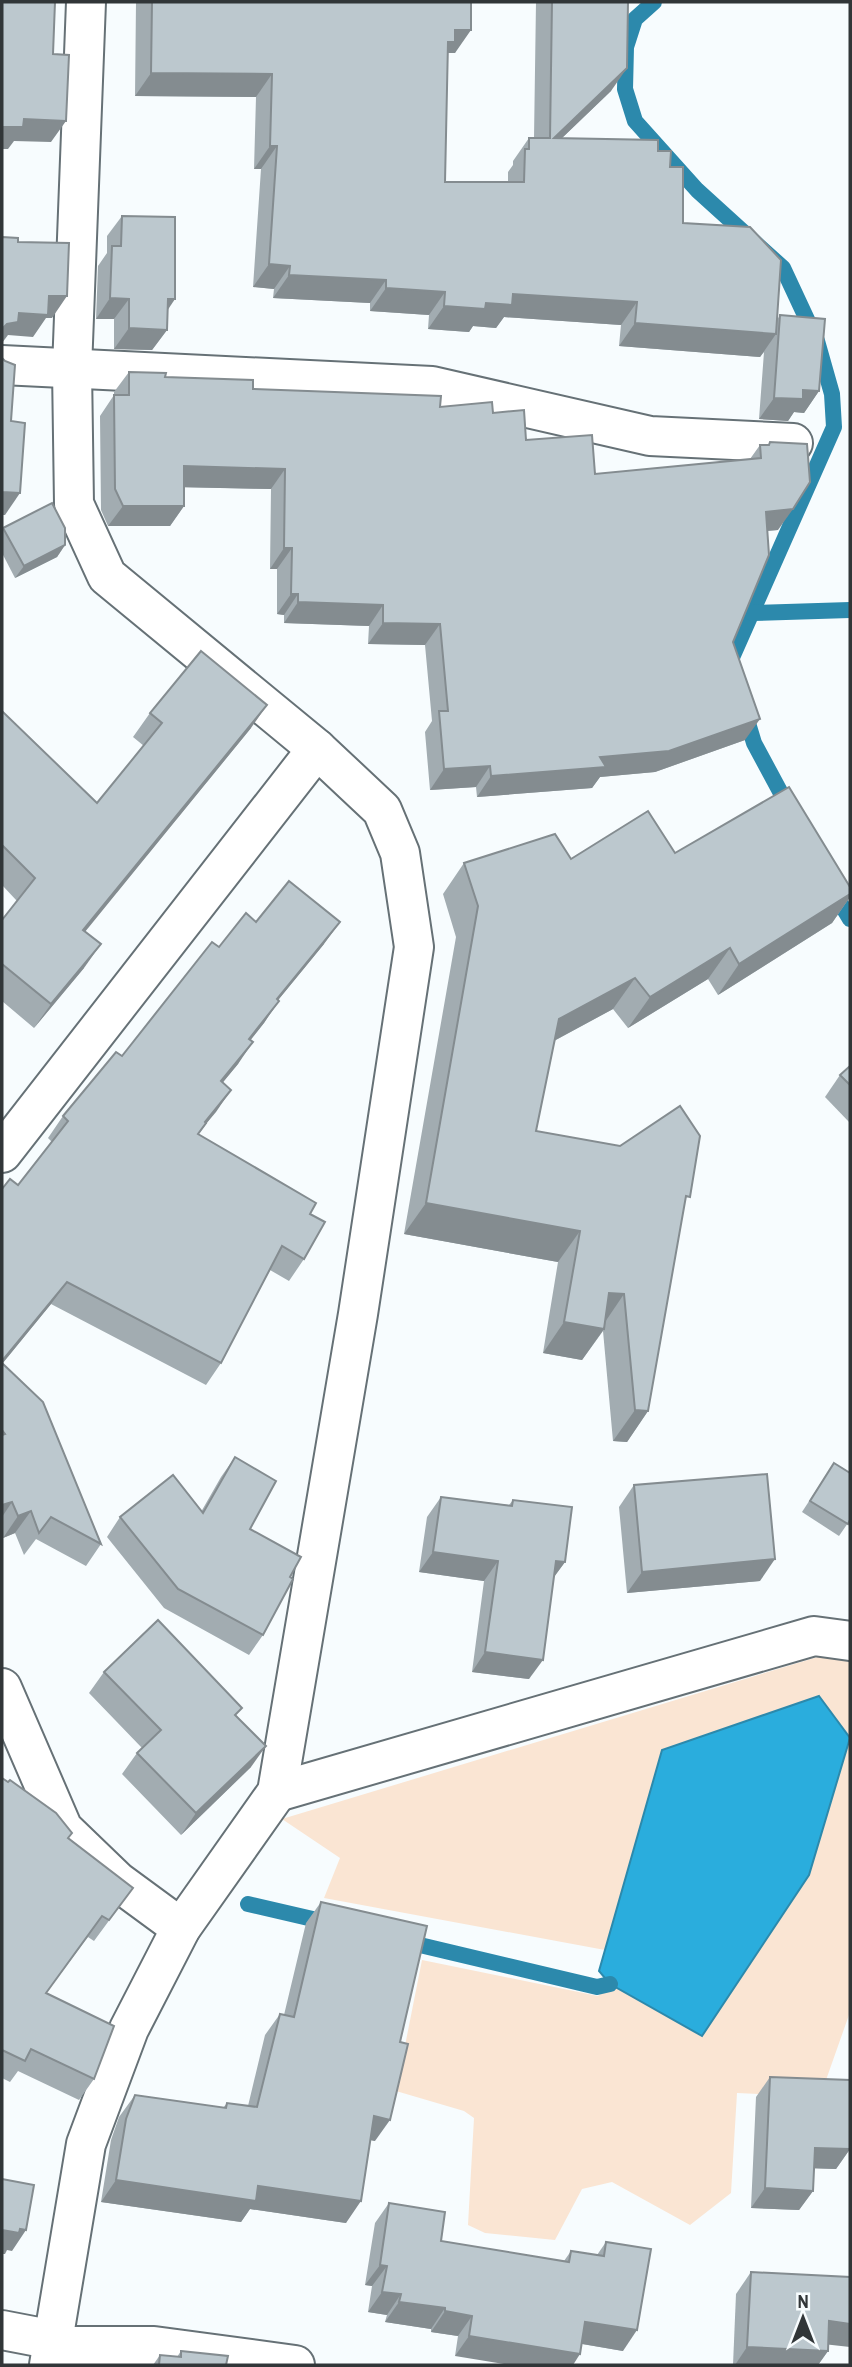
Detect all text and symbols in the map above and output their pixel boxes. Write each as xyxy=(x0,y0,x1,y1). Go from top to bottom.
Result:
north arrow xyxy=(768,2283,838,2353)
text: N xyxy=(797,2288,809,2314)

